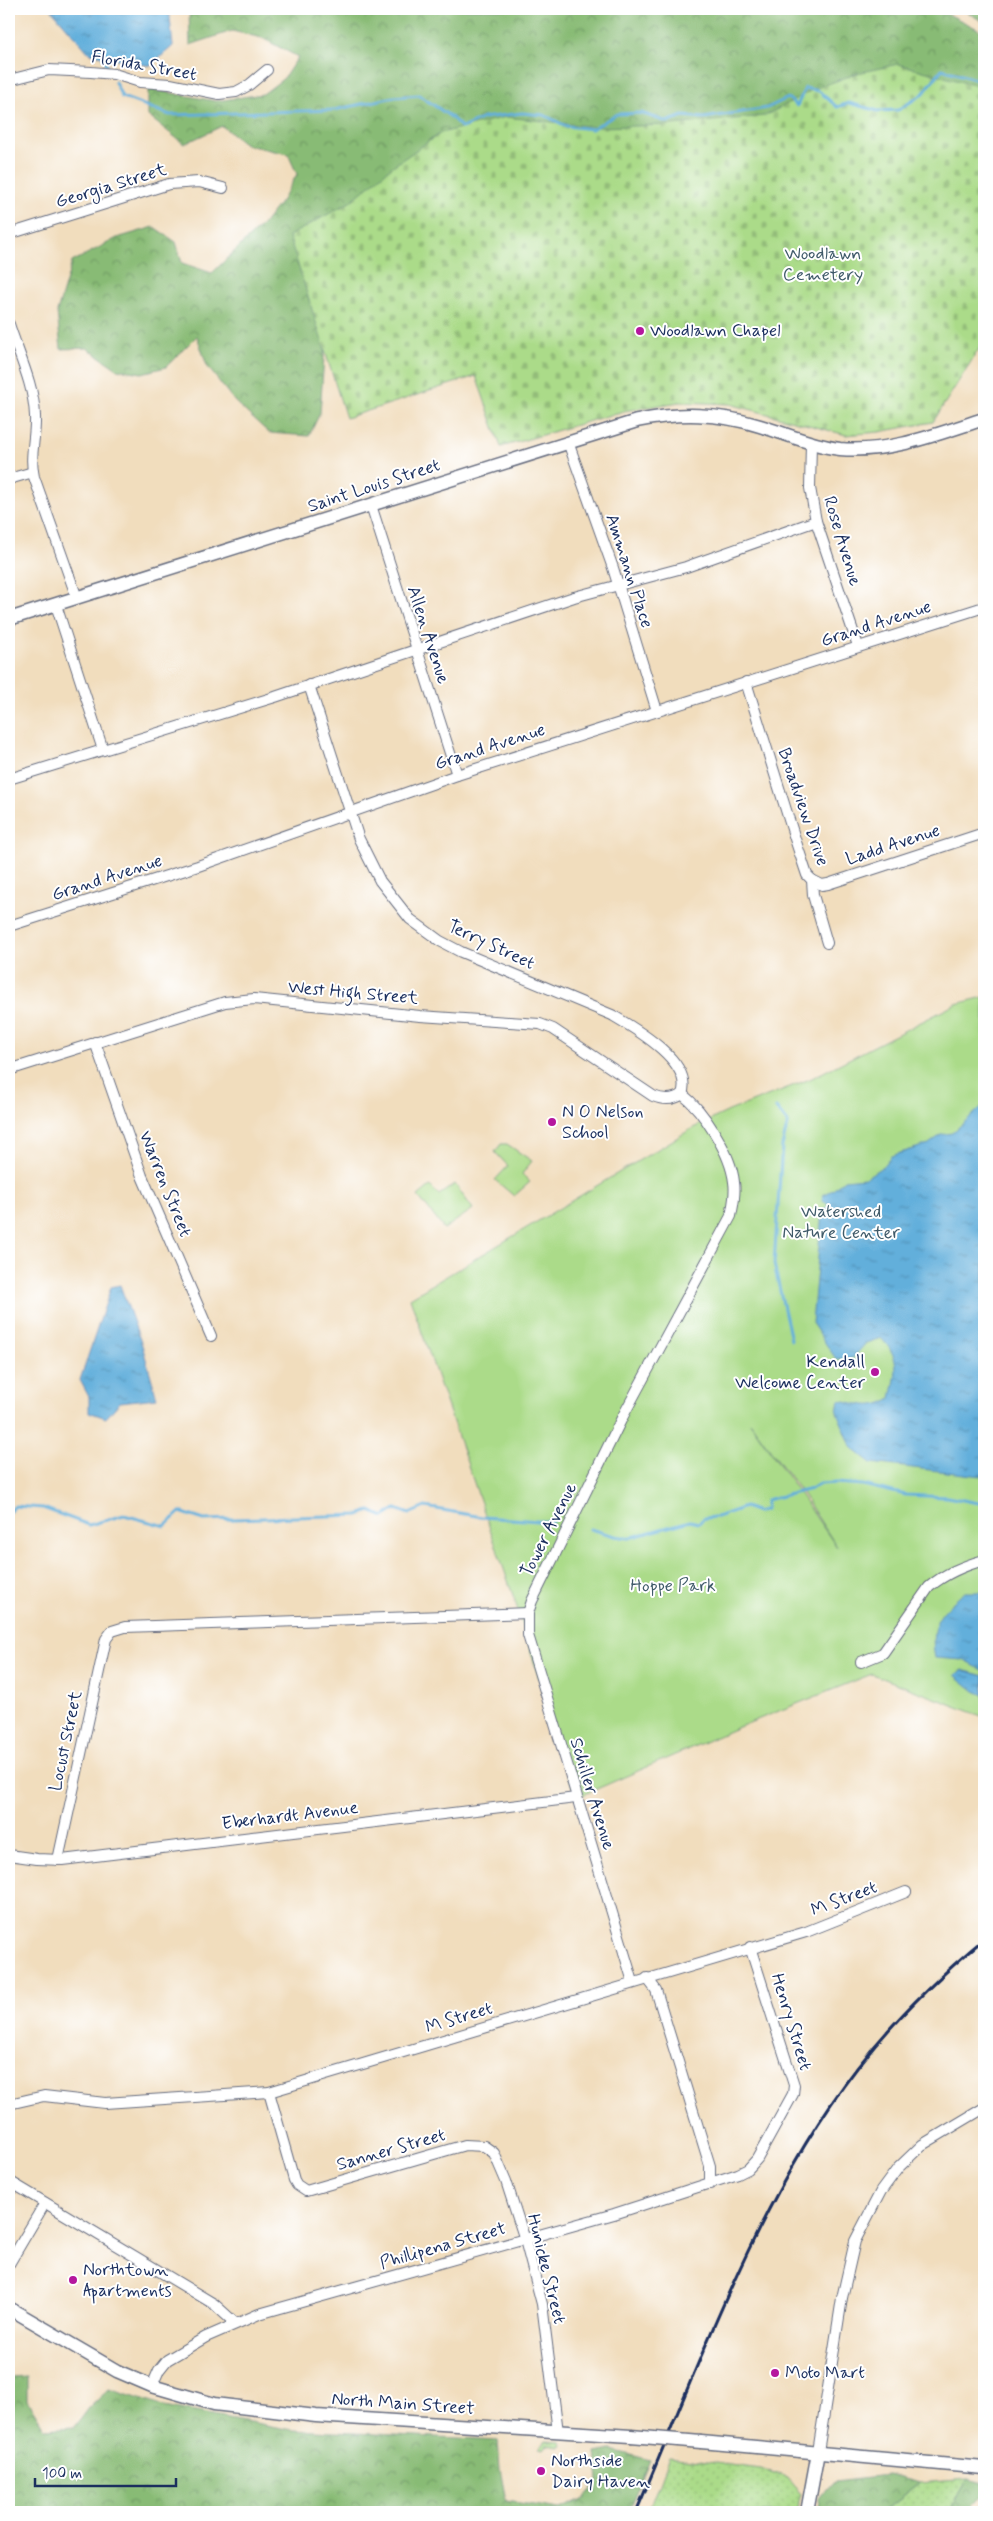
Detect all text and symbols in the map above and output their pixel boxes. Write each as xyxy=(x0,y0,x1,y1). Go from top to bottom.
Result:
street label: Florida Street xyxy=(89,45,199,87)
street label: Georgia Street xyxy=(53,158,170,215)
park label: Woodlawn Cemetery xyxy=(783,242,863,287)
place label: Woodlawn Chapel xyxy=(650,319,781,343)
marker: Woodlawn Chapel xyxy=(634,325,646,337)
street label: Saint Louis Street xyxy=(305,453,443,519)
street label: Rose Avenue xyxy=(817,493,867,589)
street label: Ammann Place xyxy=(599,511,659,631)
street label: Allen Avenue xyxy=(401,583,455,687)
street label: Grand Avenue xyxy=(818,595,934,653)
street label: Grand Avenue xyxy=(432,718,548,776)
street label: Broadview Drive xyxy=(772,745,834,869)
street label: Ladd Avenue xyxy=(843,818,943,872)
street label: Grand Avenue xyxy=(49,849,165,907)
street label: Terry Street xyxy=(443,914,539,976)
street label: West High Street xyxy=(287,975,419,1013)
place label: N O Nelson School xyxy=(562,1100,643,1145)
marker: N O Nelson School xyxy=(546,1116,558,1128)
street label: Warren Street xyxy=(133,1127,197,1241)
park label: Watershed Nature Center xyxy=(782,1200,900,1245)
place label: Kendall Welcome Center xyxy=(735,1350,866,1395)
marker: Kendall Welcome Center xyxy=(869,1366,881,1378)
street label: Tower Avenue xyxy=(515,1479,583,1581)
park label: Hoppe Park xyxy=(630,1574,716,1598)
street label: Locust Street xyxy=(44,1688,88,1793)
street label: Schiller Avenue xyxy=(564,1735,620,1853)
street label: Eberhardt Avenue xyxy=(220,1796,360,1836)
street label: M Street xyxy=(807,1875,881,1923)
street label: Henry Street xyxy=(765,1970,817,2074)
street label: M Street xyxy=(422,1996,496,2040)
street label: Sanner Street xyxy=(334,2123,448,2177)
street label: Hunicke Street xyxy=(521,2212,571,2327)
street label: Phillipena Street xyxy=(377,2217,509,2275)
place label: Northtown Apartments xyxy=(83,2258,171,2304)
marker: Northtown Apartments xyxy=(67,2274,79,2286)
place label: Moto Mart xyxy=(785,2361,865,2385)
marker: Moto Mart xyxy=(769,2367,781,2379)
street label: North Main Street xyxy=(331,2387,475,2421)
place label: Northside Dairy Haven xyxy=(551,2449,650,2494)
scale bar xyxy=(35,2456,176,2488)
text: 100 m xyxy=(42,2464,82,2484)
marker: Northside Dairy Haven xyxy=(535,2465,547,2477)

